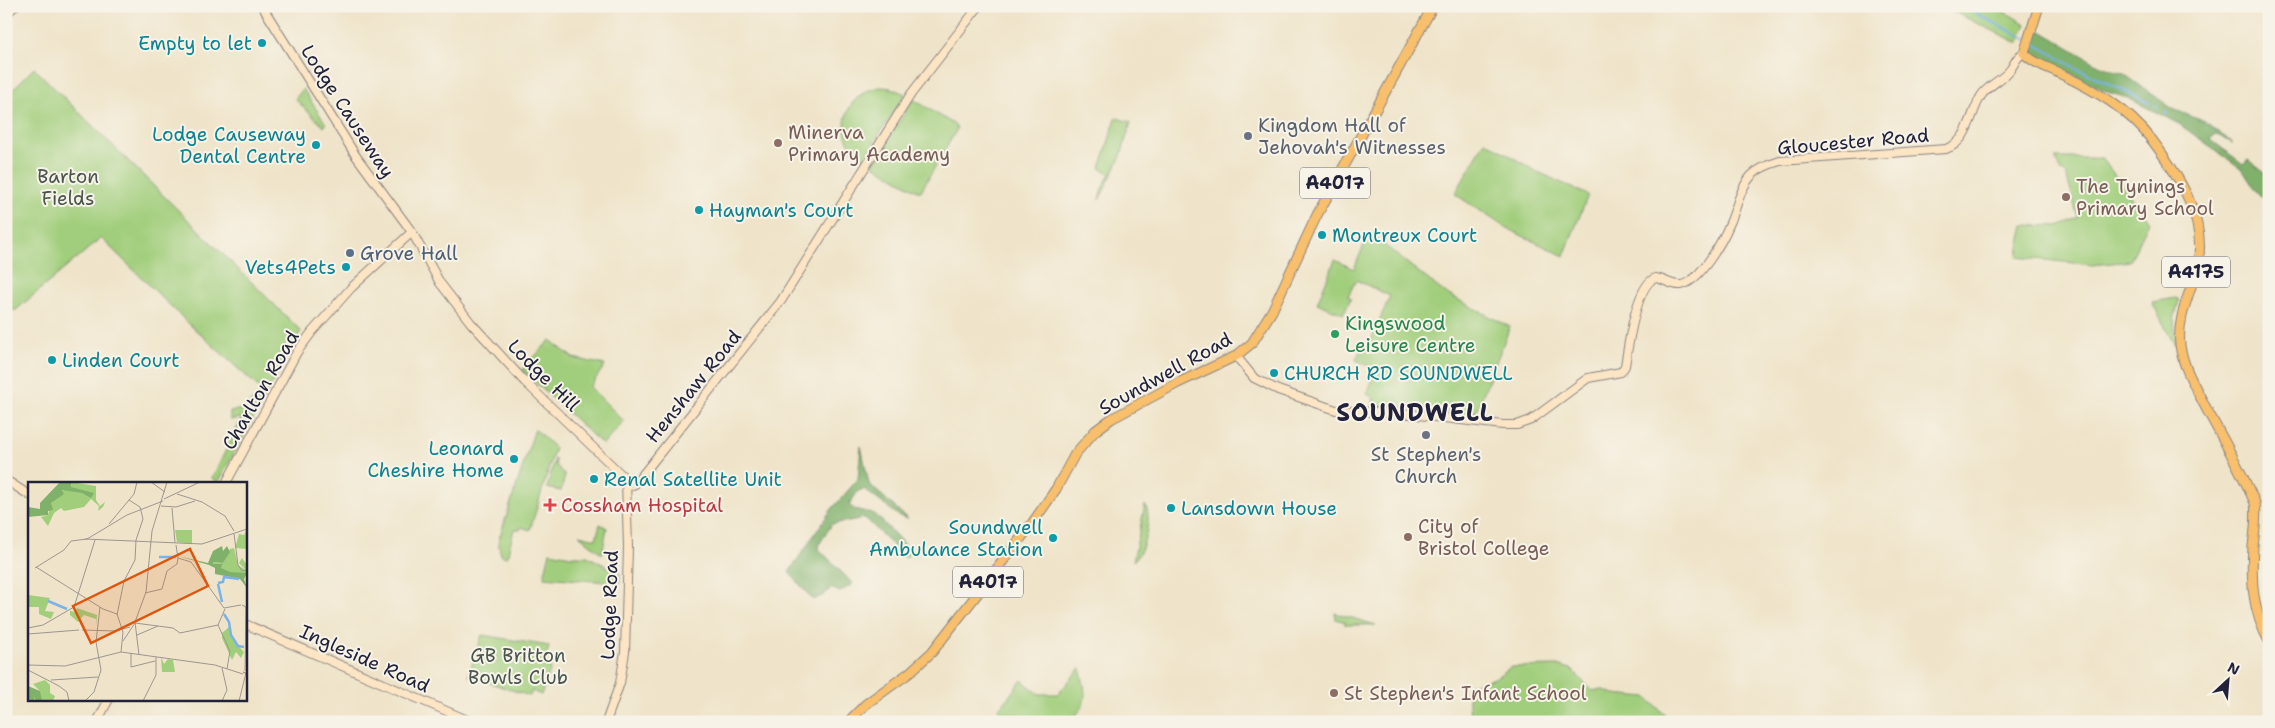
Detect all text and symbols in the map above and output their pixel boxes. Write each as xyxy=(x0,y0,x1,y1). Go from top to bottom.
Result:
place label: Empty to let xyxy=(138,31,252,56)
marker: Empty to let xyxy=(256,37,268,49)
street label: Lodge Causeway xyxy=(295,40,400,183)
place label: Kingdom Hall of Jehovah's Witnesses xyxy=(1258,113,1446,160)
place label: Minerva Primary Academy xyxy=(788,120,950,167)
place label: Lodge Causeway Dental Centre xyxy=(152,122,306,169)
street label: Gloucester Road xyxy=(1776,122,1930,161)
marker: Kingdom Hall of Jehovah's Witnesses xyxy=(1242,130,1254,142)
marker: Minerva Primary Academy xyxy=(772,137,784,149)
marker: Lodge Causeway Dental Centre xyxy=(310,139,322,151)
park label: Barton Fields xyxy=(37,164,99,211)
road number: A4017 xyxy=(1300,168,1370,198)
place label: The Tynings Primary School xyxy=(2076,174,2214,221)
marker: The Tynings Primary School xyxy=(2060,191,2072,203)
place label: Hayman's Court xyxy=(709,198,854,223)
marker: Hayman's Court xyxy=(693,204,705,216)
place label: Montreux Court xyxy=(1332,223,1477,248)
marker: Montreux Court xyxy=(1316,229,1328,241)
place label: Grove Hall xyxy=(360,241,458,266)
marker: Grove Hall xyxy=(344,247,356,259)
place label: Vets4Pets xyxy=(245,255,336,280)
road number: A4175 xyxy=(2162,256,2230,288)
marker: Vets4Pets xyxy=(340,261,352,273)
place label: Kingswood Leisure Centre xyxy=(1345,311,1476,358)
street label: Henshaw Road xyxy=(640,325,747,448)
street label: Charlton Road xyxy=(216,326,305,454)
street label: Soundwell Road xyxy=(1094,326,1236,420)
marker: Kingswood Leisure Centre xyxy=(1329,328,1341,340)
street label: Lodge Hill xyxy=(502,334,585,417)
place label: Linden Court xyxy=(62,348,179,373)
marker: Linden Court xyxy=(46,354,58,366)
place label: CHURCH RD SOUNDWELL xyxy=(1284,361,1513,386)
marker: CHURCH RD SOUNDWELL xyxy=(1268,367,1280,379)
district label: SOUNDWELL xyxy=(1336,397,1494,429)
marker: St Stephen's Church xyxy=(1420,429,1432,441)
place label: Leonard Cheshire Home xyxy=(367,436,504,483)
place label: St Stephen's Church xyxy=(1371,442,1481,489)
marker: Leonard Cheshire Home xyxy=(508,453,520,465)
place label: Renal Satellite Unit xyxy=(604,467,782,492)
marker: Renal Satellite Unit xyxy=(588,473,600,485)
inset map xyxy=(28,482,246,700)
place label: Cossham Hospital xyxy=(561,493,723,518)
place label: Lansdown House xyxy=(1181,496,1337,521)
marker: Cossham Hospital xyxy=(543,498,557,512)
marker: Lansdown House xyxy=(1165,502,1177,514)
place label: City of Bristol College xyxy=(1418,514,1550,561)
place label: Soundwell Ambulance Station xyxy=(869,515,1043,562)
marker: City of Bristol College xyxy=(1402,531,1414,543)
marker: Soundwell Ambulance Station xyxy=(1047,532,1059,544)
street label: Lodge Road xyxy=(595,550,624,660)
road number: A4017 xyxy=(953,566,1023,598)
street label: Ingleside Road xyxy=(296,619,434,698)
park label: GB Britton Bowls Club xyxy=(468,643,568,690)
north arrow xyxy=(2202,656,2252,706)
text: N xyxy=(2225,658,2243,679)
place label: St Stephen's Infant School xyxy=(1344,681,1587,706)
marker: St Stephen's Infant School xyxy=(1328,687,1340,699)

